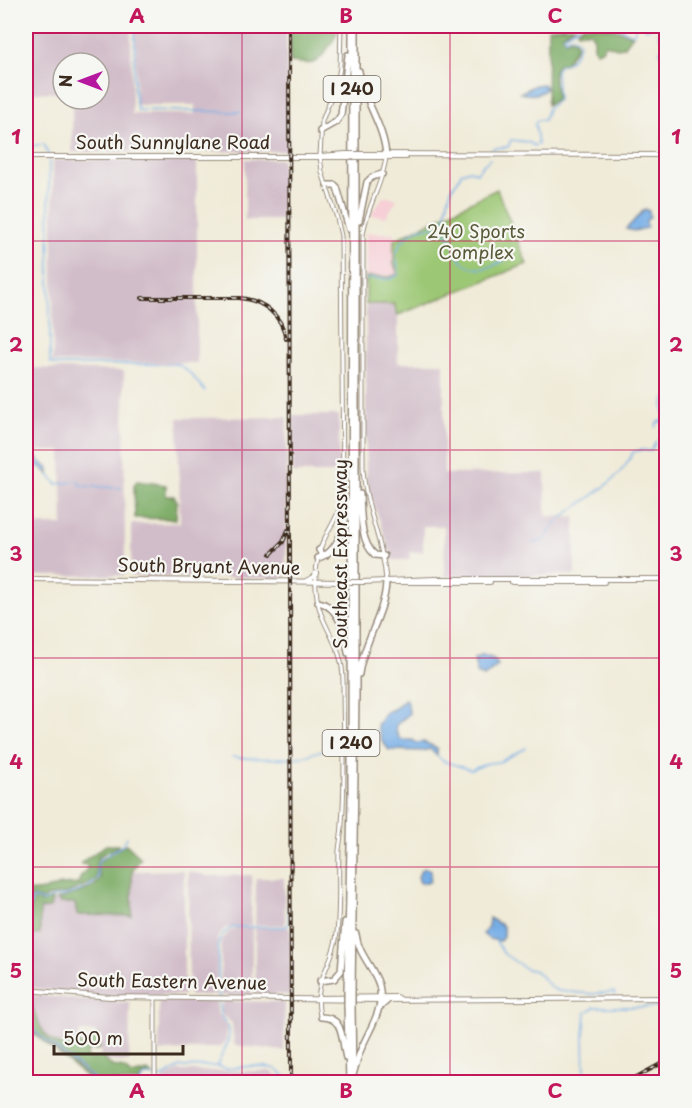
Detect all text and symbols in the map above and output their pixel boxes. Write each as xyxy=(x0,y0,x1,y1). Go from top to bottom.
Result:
text: A xyxy=(129,0,145,30)
text: B xyxy=(339,0,353,30)
text: C xyxy=(547,0,563,30)
north arrow xyxy=(51,51,111,111)
text: N xyxy=(53,75,77,87)
road number: I 240 xyxy=(324,76,380,102)
text: 1 xyxy=(11,121,21,151)
text: 1 xyxy=(671,121,681,151)
street label: South Sunnylane Road xyxy=(76,128,270,155)
park label: 240 Sports Complex xyxy=(427,217,525,265)
text: 2 xyxy=(9,329,23,359)
text: 2 xyxy=(669,329,683,359)
street label: Southeast Expressway xyxy=(326,459,353,649)
text: 3 xyxy=(9,538,23,568)
text: 3 xyxy=(669,538,683,568)
street label: South Bryant Avenue xyxy=(117,550,301,581)
road number: I 240 xyxy=(322,730,380,756)
text: 4 xyxy=(9,746,23,776)
text: 4 xyxy=(669,746,683,776)
text: 5 xyxy=(10,955,22,985)
text: 5 xyxy=(670,955,682,985)
street label: South Eastern Avenue xyxy=(77,965,267,996)
scale bar xyxy=(54,1018,183,1056)
text: 500 m xyxy=(63,1024,123,1051)
text: A xyxy=(129,1075,145,1105)
text: B xyxy=(339,1075,353,1105)
text: C xyxy=(547,1075,563,1105)

